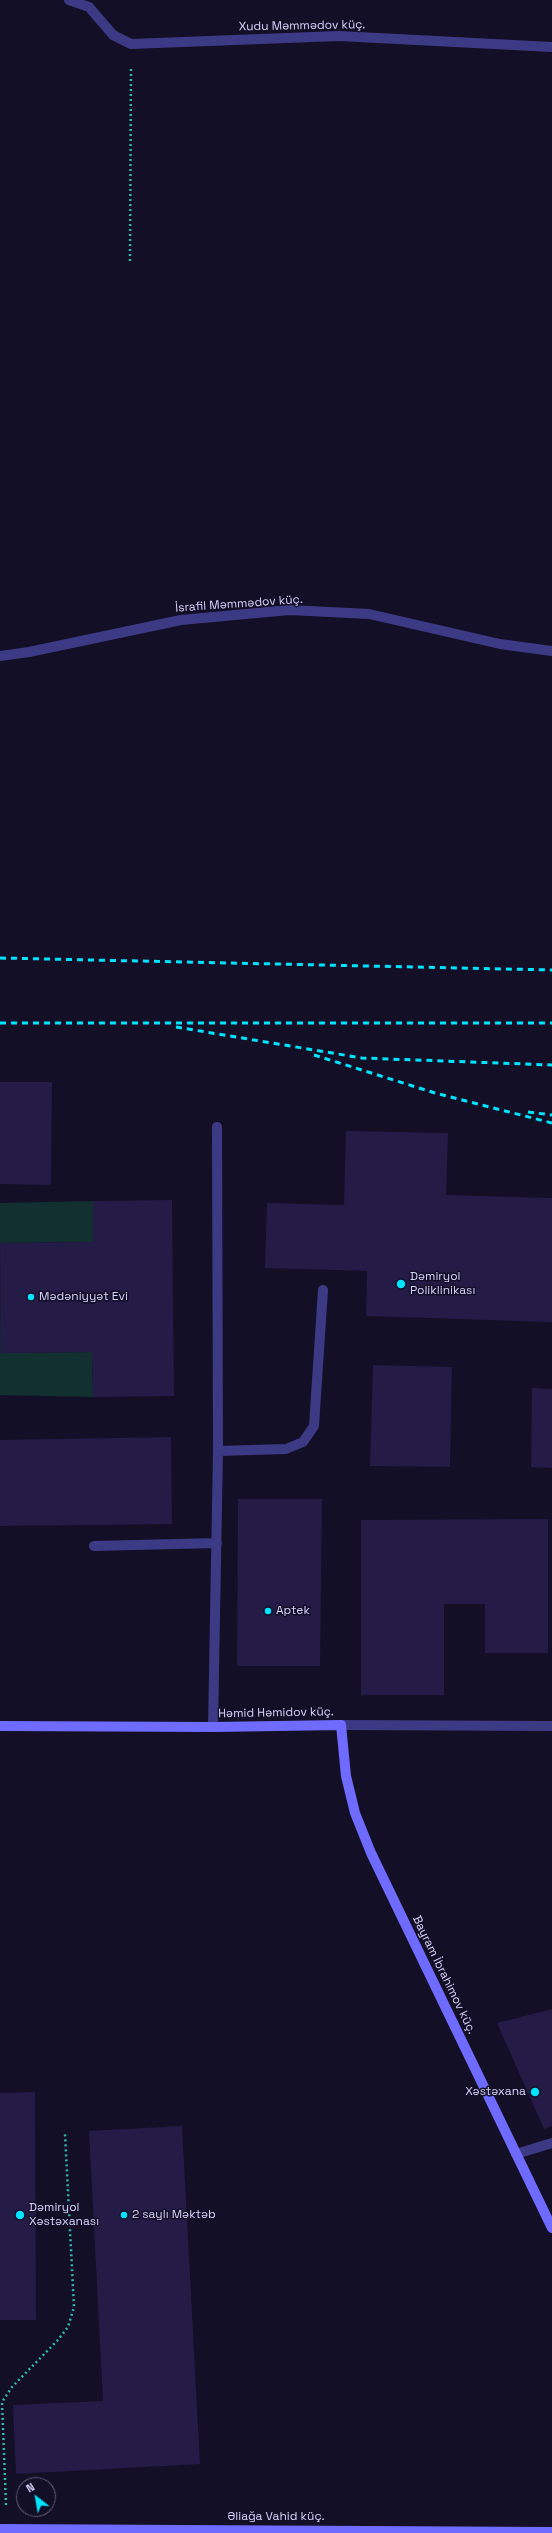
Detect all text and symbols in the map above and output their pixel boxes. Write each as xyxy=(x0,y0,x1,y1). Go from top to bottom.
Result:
street label: Xudu Məmmədov küç. xyxy=(239,18,365,34)
street label: İsrafil Məmmədov küç. xyxy=(175,592,303,616)
place label: Dəmiryol Poliklinikası xyxy=(410,1270,475,1298)
marker: Dəmiryol Poliklinikası xyxy=(395,1278,407,1290)
place label: Mədəniyyət Evi xyxy=(39,1290,128,1304)
marker: Mədəniyyət Evi xyxy=(26,1292,36,1302)
place label: Aptek xyxy=(276,1604,310,1618)
marker: Aptek xyxy=(263,1606,273,1616)
street label: Həmid Həmidov küç. xyxy=(218,1705,334,1721)
street label: Bayram İbrahimov küç. xyxy=(409,1914,479,2036)
place label: Xəstəxana xyxy=(465,2085,526,2099)
marker: Xəstəxana xyxy=(529,2086,541,2098)
place label: Dəmiryol Xəstəxanası xyxy=(29,2201,99,2229)
place label: 2 saylı Məktəb xyxy=(132,2208,216,2222)
marker: Dəmiryol Xəstəxanası xyxy=(14,2209,26,2221)
marker: 2 saylı Məktəb xyxy=(119,2210,129,2220)
north arrow xyxy=(16,2477,56,2517)
text: N xyxy=(24,2480,37,2495)
street label: Əliağa Vahid küç. xyxy=(227,2510,325,2524)

